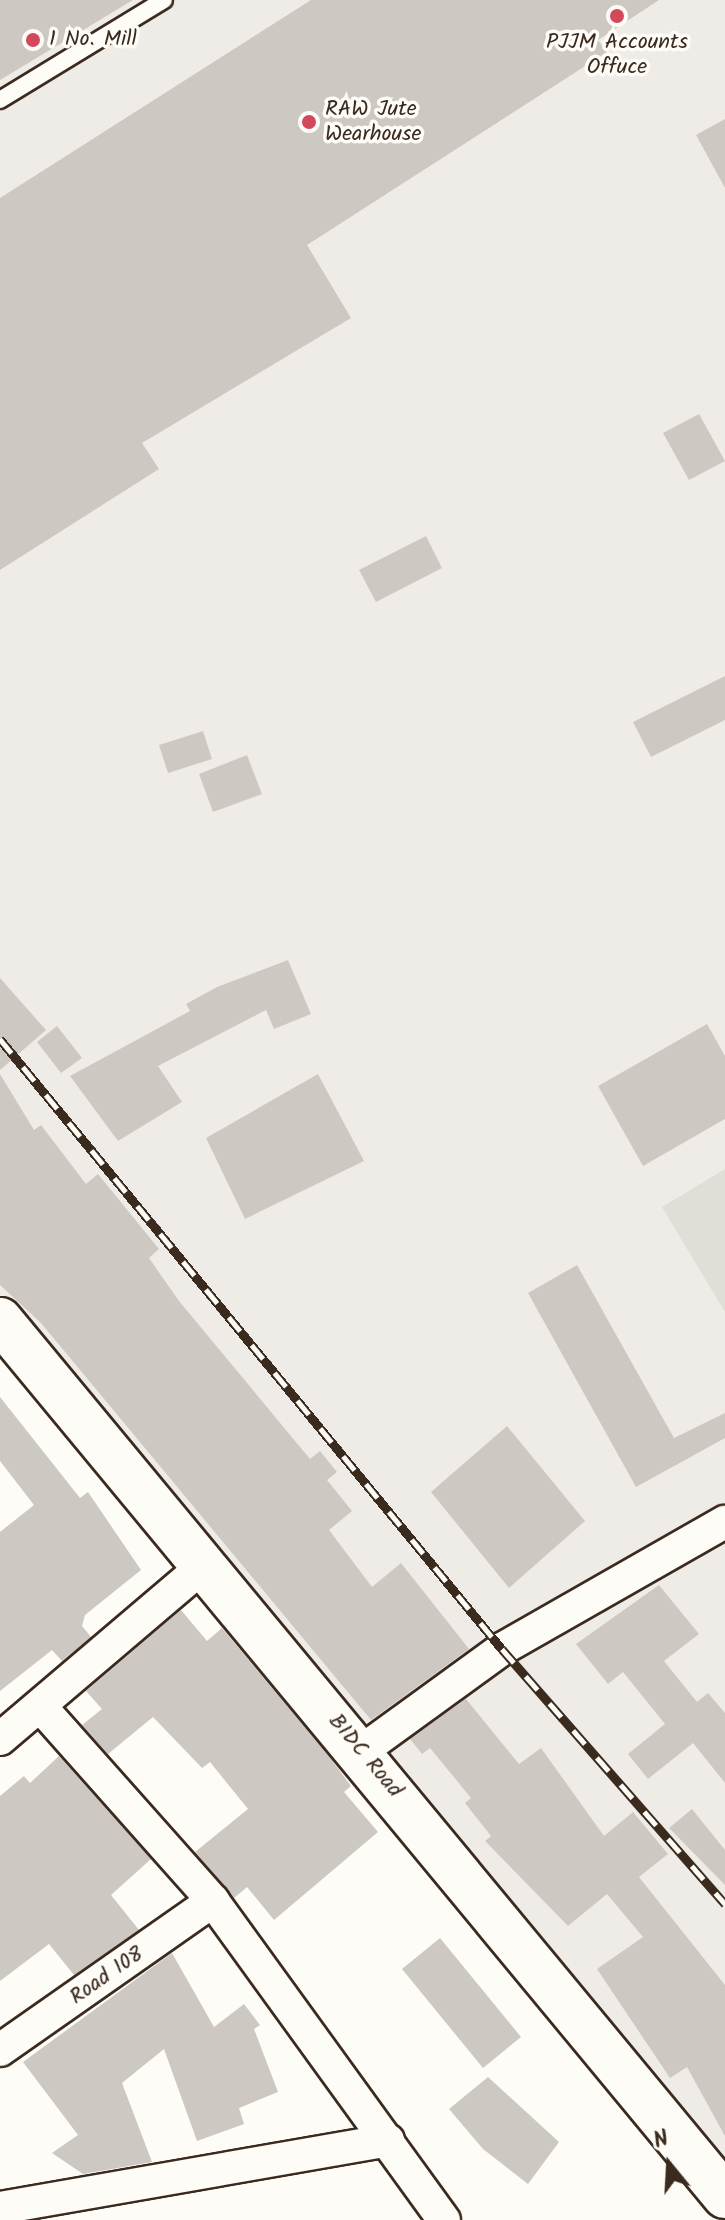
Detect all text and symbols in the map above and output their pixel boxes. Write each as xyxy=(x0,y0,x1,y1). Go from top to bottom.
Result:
marker: PJJM Accounts Offuce xyxy=(608,7,626,25)
place label: 1 No. Mill xyxy=(49,27,137,53)
place label: PJJM Accounts Offuce xyxy=(546,29,688,80)
marker: 1 No. Mill xyxy=(24,31,42,49)
place label: RAW Jute Wearhouse xyxy=(325,96,421,148)
marker: RAW Jute Wearhouse xyxy=(300,113,318,131)
street label: BIDC Road xyxy=(322,1709,408,1803)
street label: Road 108 xyxy=(65,1941,149,2011)
text: N xyxy=(649,2122,673,2159)
north arrow xyxy=(629,2124,709,2204)

